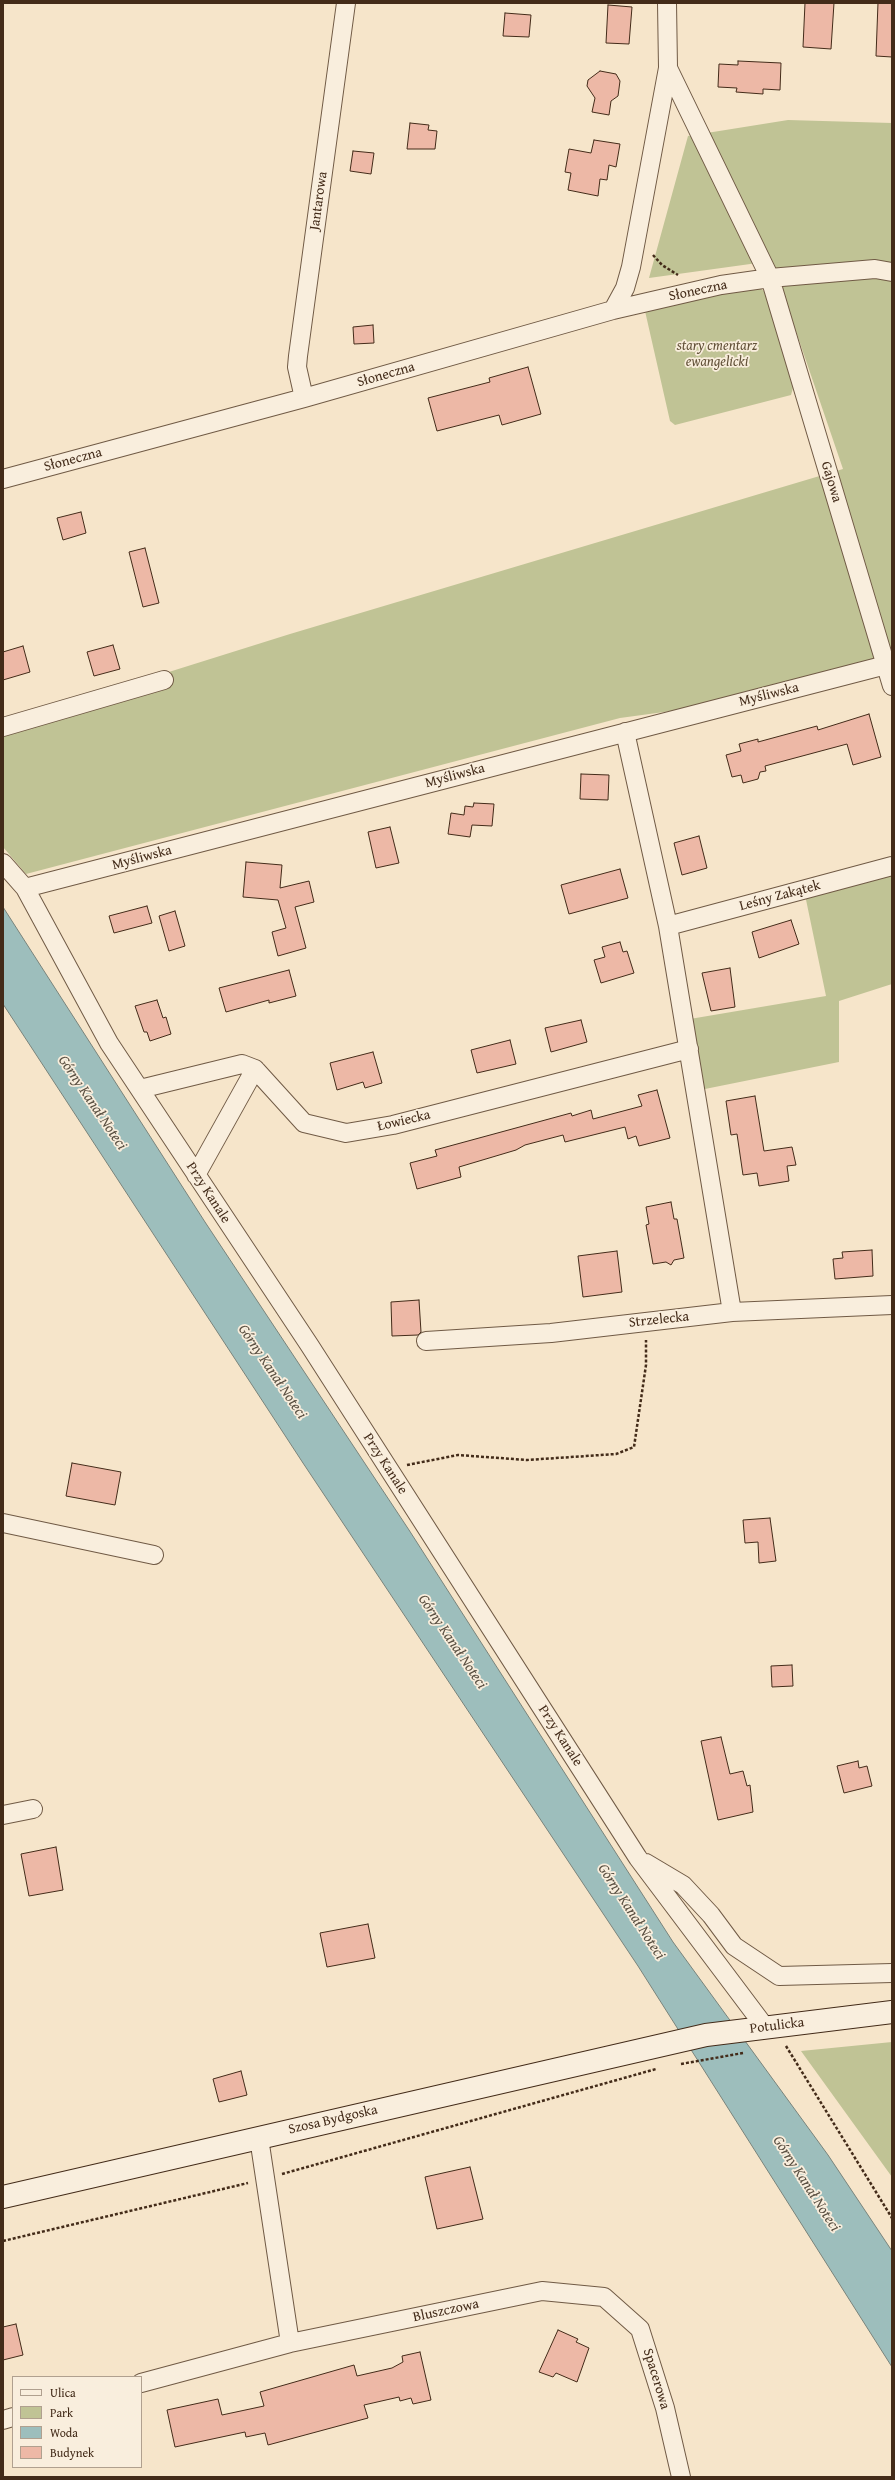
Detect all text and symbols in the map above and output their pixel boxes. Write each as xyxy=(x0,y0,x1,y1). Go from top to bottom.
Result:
street label: Jantarowa xyxy=(307,170,331,232)
street label: Słoneczna xyxy=(667,277,729,305)
park label: stary cmentarz ewangelicki xyxy=(677,338,757,370)
street label: Słoneczna xyxy=(355,359,417,391)
street label: Słoneczna xyxy=(42,444,104,476)
street label: Gajowa xyxy=(817,460,845,504)
street label: Myśliwska xyxy=(737,679,801,711)
street label: Myśliwska xyxy=(423,760,487,792)
street label: Myśliwska xyxy=(110,842,174,874)
street label: Leśny Zakątek xyxy=(738,877,822,915)
water label: Górny Kanał Noteci xyxy=(54,1052,130,1154)
street label: Łowiecka xyxy=(376,1107,432,1135)
street label: Przy Kanale xyxy=(182,1159,234,1227)
street label: Strzelecka xyxy=(628,1308,690,1332)
water label: Górny Kanał Noteci xyxy=(234,1321,310,1423)
street label: Przy Kanale xyxy=(359,1430,411,1498)
water label: Górny Kanał Noteci xyxy=(414,1591,490,1693)
street label: Przy Kanale xyxy=(534,1702,586,1770)
water label: Górny Kanał Noteci xyxy=(593,1861,669,1963)
street label: Potulicka xyxy=(749,2014,805,2038)
street label: Szosa Bydgoska xyxy=(287,2102,379,2138)
water label: Górny Kanał Noteci xyxy=(768,2133,844,2235)
street label: Bluszczowa xyxy=(412,2296,480,2326)
street label: Spacerowa xyxy=(639,2347,673,2411)
legend xyxy=(12,2376,142,2468)
text: Ulica xyxy=(50,2384,76,2401)
text: Park xyxy=(50,2404,73,2421)
text: Woda xyxy=(50,2424,78,2441)
text: Budynek xyxy=(50,2444,94,2461)

